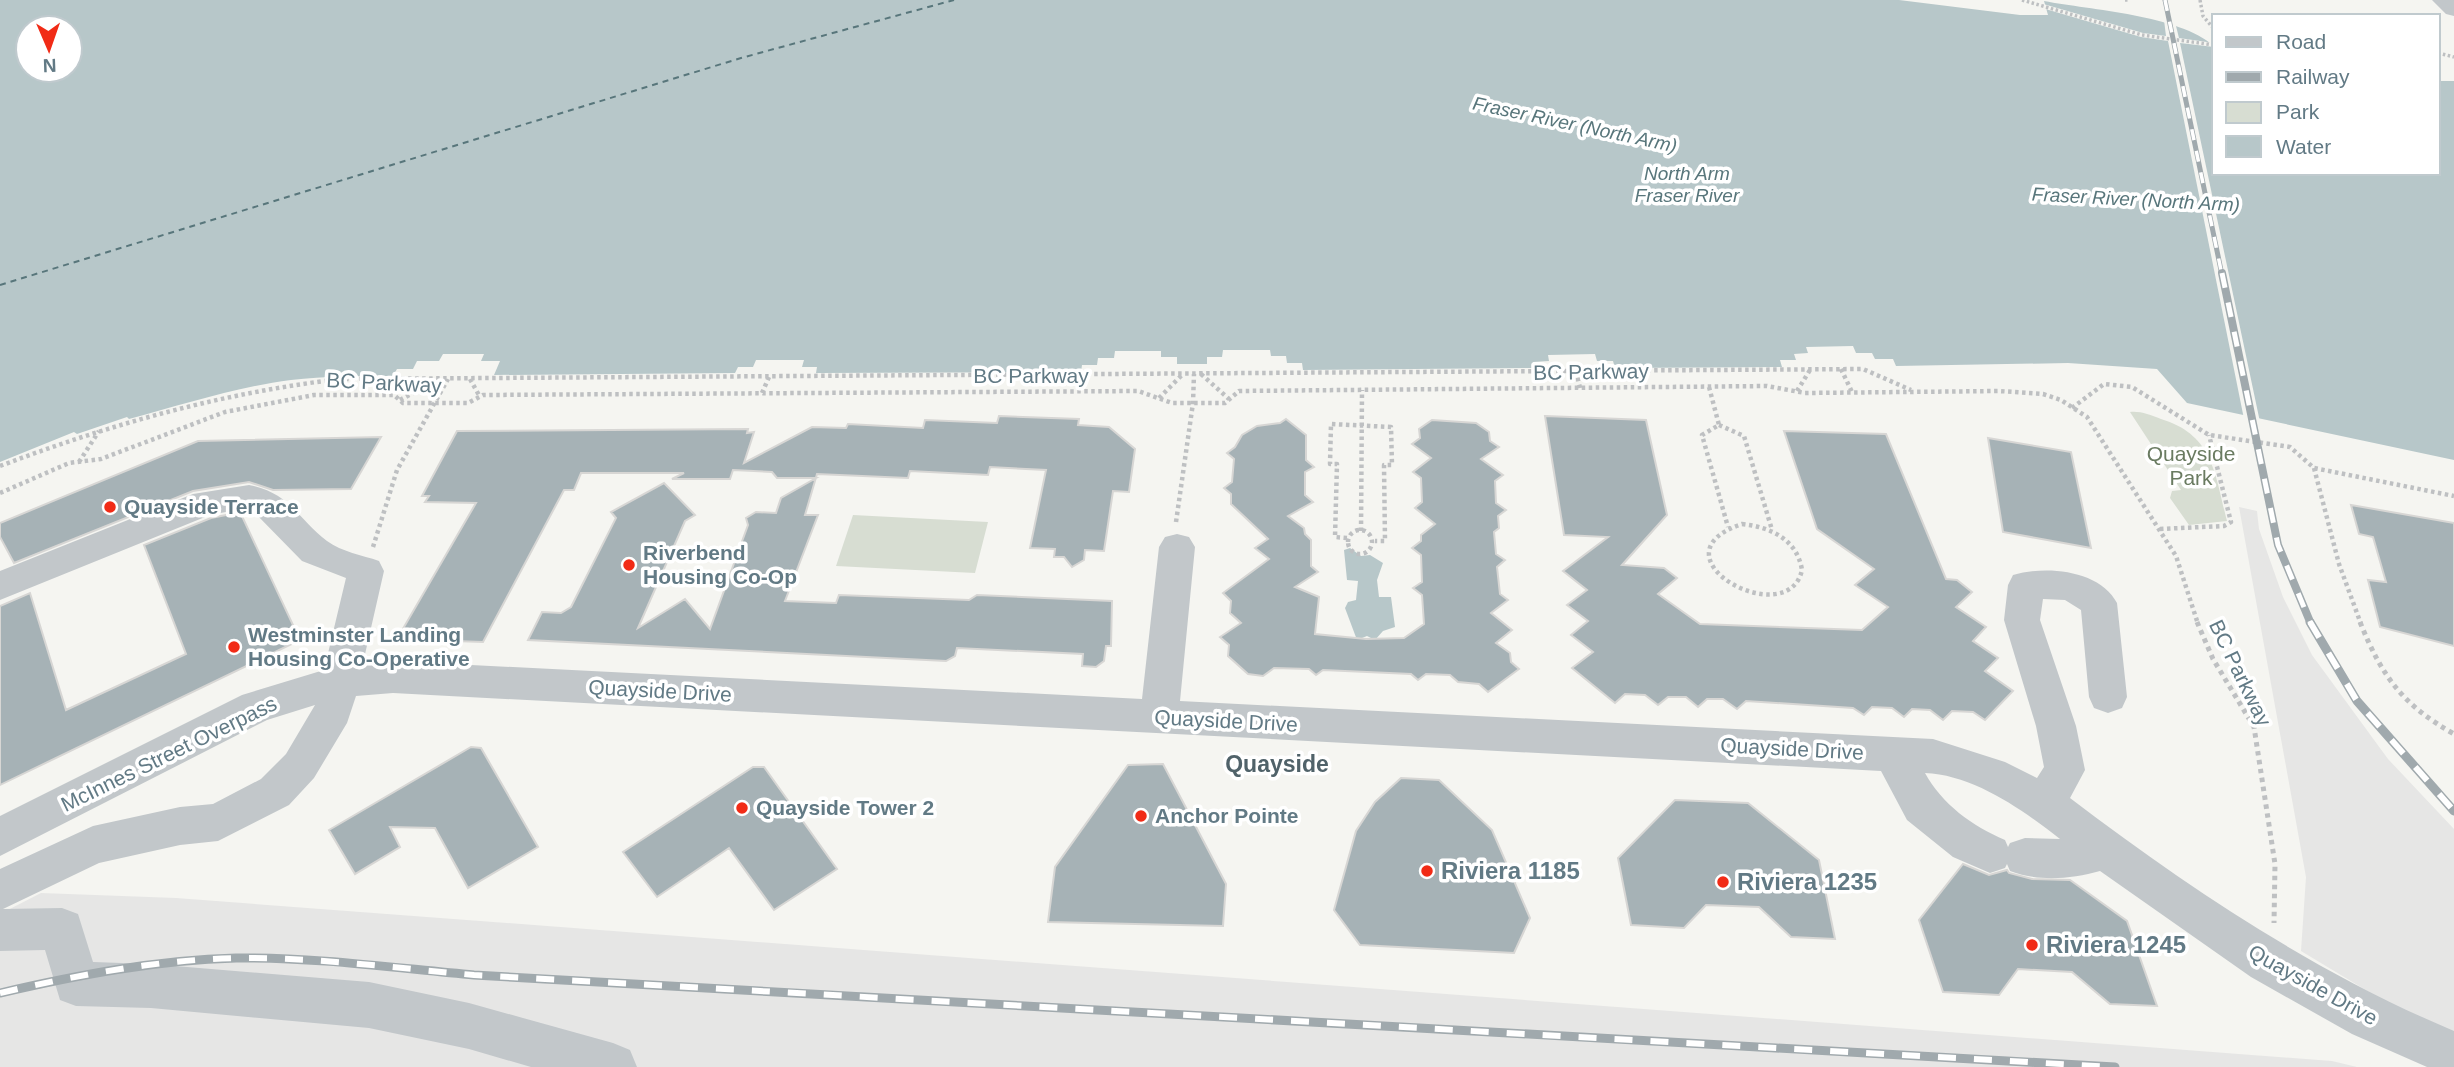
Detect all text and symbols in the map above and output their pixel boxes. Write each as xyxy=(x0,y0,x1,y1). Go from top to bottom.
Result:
north arrow xyxy=(14,14,84,84)
legend xyxy=(2212,14,2440,175)
text: Road xyxy=(2276,30,2326,53)
text: N xyxy=(42,55,57,76)
text: Railway xyxy=(2276,65,2350,88)
water label: Fraser River (North Arm) xyxy=(1471,93,1679,156)
text: Park xyxy=(2276,100,2320,123)
text: Water xyxy=(2276,135,2331,158)
water label: North Arm Fraser River xyxy=(1635,163,1740,206)
water label: Fraser River (North Arm) xyxy=(2031,184,2241,215)
street label: BC Parkway xyxy=(1533,359,1649,384)
street label: BC Parkway xyxy=(973,364,1089,387)
street label: BC Parkway xyxy=(326,368,443,397)
park label: Quayside Park xyxy=(2147,442,2235,489)
place label: Quayside Terrace xyxy=(124,495,299,518)
marker: Quayside Terrace xyxy=(102,499,118,515)
place label: Riverbend Housing Co-Op xyxy=(643,541,797,588)
marker: Riverbend Housing Co-Op xyxy=(621,557,637,573)
street label: BC Parkway xyxy=(2205,616,2276,730)
place label: Westminster Landing Housing Co-Operative xyxy=(248,623,470,670)
marker: Westminster Landing Housing Co-Operative xyxy=(226,639,242,655)
street label: Quayside Drive xyxy=(588,675,732,706)
street label: McInnes Street Overpass xyxy=(57,691,280,816)
street label: Quayside Drive xyxy=(1154,705,1298,736)
street label: Quayside Drive xyxy=(1720,733,1864,764)
district label: Quayside xyxy=(1225,751,1329,777)
place label: Quayside Tower 2 xyxy=(756,796,934,819)
marker: Quayside Tower 2 xyxy=(734,800,750,816)
place label: Anchor Pointe xyxy=(1155,804,1299,827)
marker: Anchor Pointe xyxy=(1133,808,1149,824)
place label: Riviera 1185 xyxy=(1441,857,1580,884)
marker: Riviera 1185 xyxy=(1419,863,1435,879)
place label: Riviera 1235 xyxy=(1737,868,1877,895)
marker: Riviera 1235 xyxy=(1715,874,1731,890)
place label: Riviera 1245 xyxy=(2046,931,2186,958)
marker: Riviera 1245 xyxy=(2024,937,2040,953)
street label: Quayside Drive xyxy=(2245,940,2382,1029)

